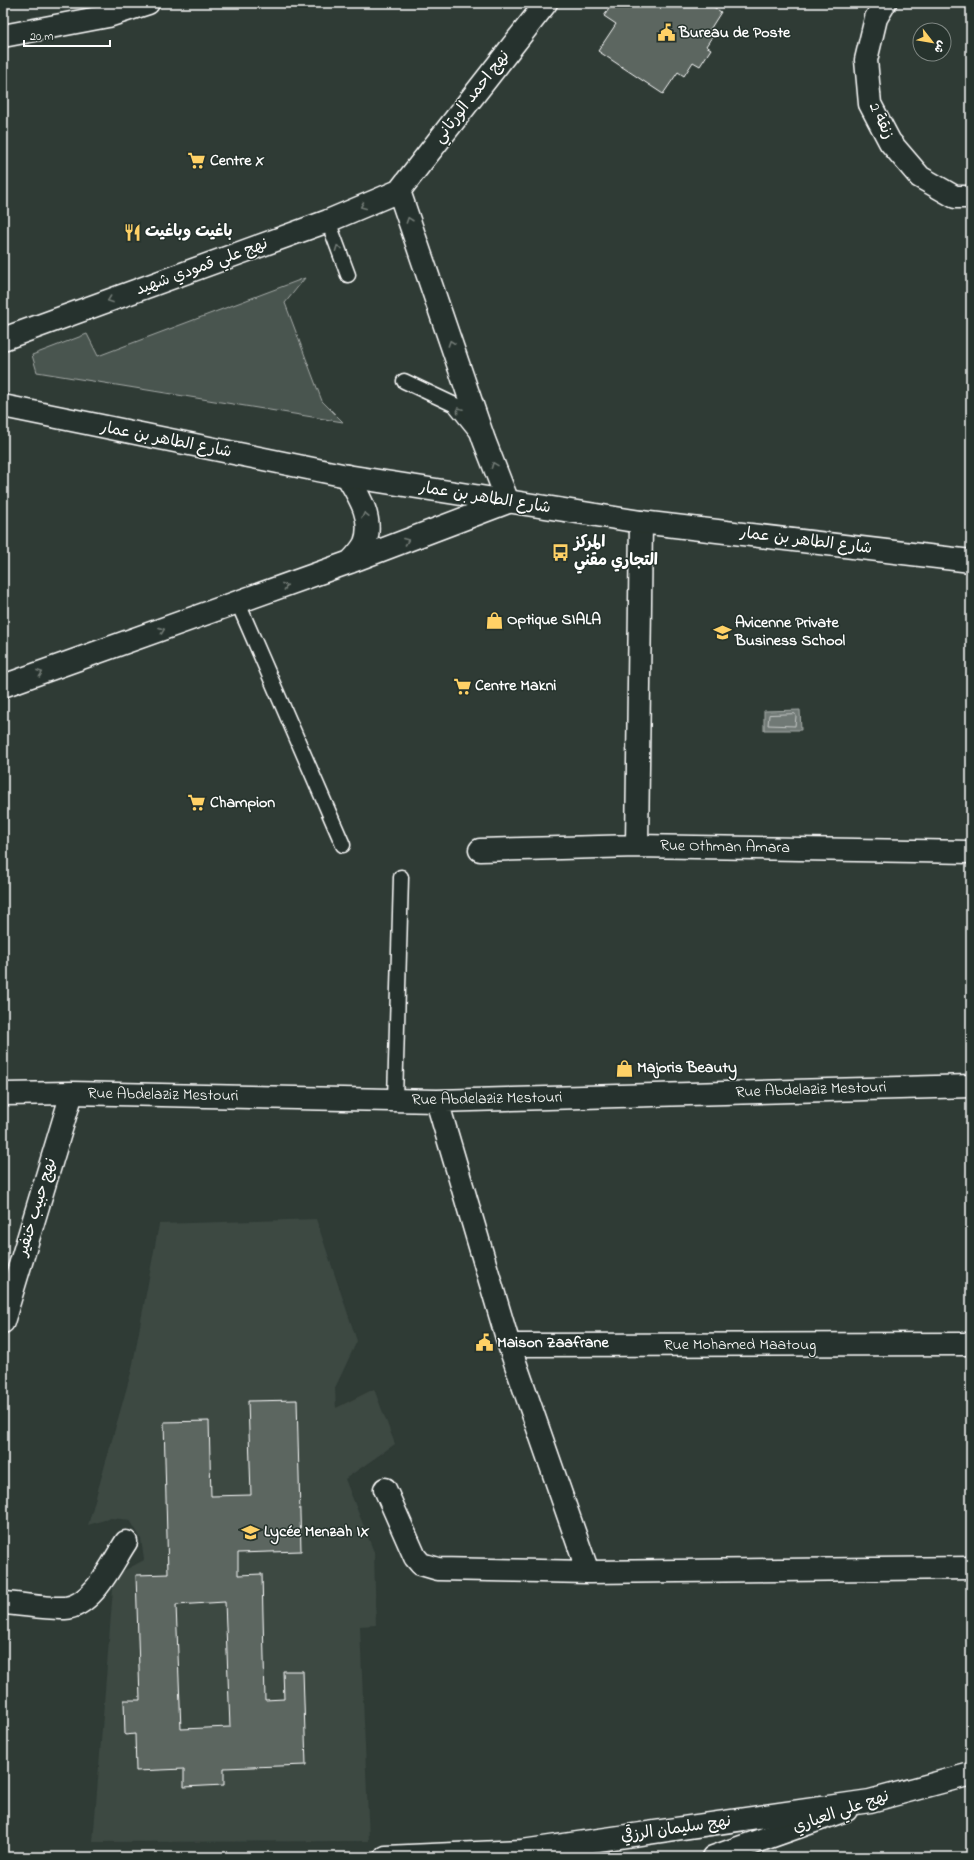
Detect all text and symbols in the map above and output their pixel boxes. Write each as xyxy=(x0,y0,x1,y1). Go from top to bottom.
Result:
place label: Bureau de Poste xyxy=(678,21,791,45)
scale bar xyxy=(24,22,110,48)
north arrow xyxy=(912,22,952,62)
public building icon: Bureau de Poste xyxy=(656,23,676,43)
text: 20 m xyxy=(30,28,53,46)
text: ش xyxy=(930,37,950,56)
street label: نهج احمد الورتاني xyxy=(428,45,517,149)
street label: زنقة 2 xyxy=(862,99,900,143)
place label: Centre X xyxy=(210,149,265,173)
supermarket icon: Centre X xyxy=(187,151,207,171)
one-way arrow xyxy=(360,202,367,210)
one-way arrow xyxy=(405,216,413,223)
place label: باغيت وباغيت xyxy=(145,220,233,244)
restaurant icon: باغيت وباغيت xyxy=(122,222,142,242)
street label: نهج علي قمودي شهيد xyxy=(133,232,272,303)
one-way arrow xyxy=(335,245,343,252)
one-way arrow xyxy=(106,296,113,304)
one-way arrow xyxy=(447,339,456,346)
one-way arrow xyxy=(457,407,464,415)
street label: شارع الطاهر بن عمار xyxy=(97,415,234,464)
one-way arrow xyxy=(490,462,498,469)
street label: شارع الطاهر بن عمار xyxy=(416,476,553,520)
one-way arrow xyxy=(362,511,370,518)
street label: شارع الطاهر بن عمار xyxy=(738,521,873,561)
place label: المركز التجاري مقني xyxy=(572,531,658,574)
one-way arrow xyxy=(403,537,410,545)
bus stop icon: المركز التجاري مقني xyxy=(551,542,571,562)
one-way arrow xyxy=(281,582,288,591)
place label: Optique SIALA xyxy=(507,608,601,632)
shop icon: Optique SIALA xyxy=(484,610,504,630)
place label: Avicenne Private Business School xyxy=(734,611,845,653)
school or university icon: Avicenne Private Business School xyxy=(712,622,732,642)
one-way arrow xyxy=(159,626,166,634)
one-way arrow xyxy=(36,670,43,678)
place label: Centre Makni xyxy=(475,674,557,698)
supermarket icon: Centre Makni xyxy=(452,676,472,696)
place label: Champion xyxy=(210,791,275,815)
supermarket icon: Champion xyxy=(187,793,207,813)
street label: Rue Othman Amara xyxy=(660,834,790,860)
place label: Majoris Beauty xyxy=(637,1056,737,1081)
shop icon: Majoris Beauty xyxy=(614,1058,634,1078)
street label: Rue Abdelaziz Mestouri xyxy=(735,1075,887,1105)
street label: Rue Abdelaziz Mestouri xyxy=(87,1082,239,1108)
street label: Rue Abdelaziz Mestouri xyxy=(411,1086,563,1112)
street label: نهج حبيب خنفير xyxy=(10,1155,63,1261)
place label: Maison Zaafrane xyxy=(497,1331,609,1355)
public building icon: Maison Zaafrane xyxy=(474,1333,494,1353)
street label: Rue Mohamed Maatoug xyxy=(664,1333,816,1357)
place label: Lycée Menzah IX xyxy=(264,1520,370,1545)
school or university icon: Lycée Menzah IX xyxy=(241,1522,261,1542)
street label: نهج علي العياري xyxy=(789,1784,893,1841)
street label: نهج سليمان الرزقي xyxy=(619,1809,733,1849)

